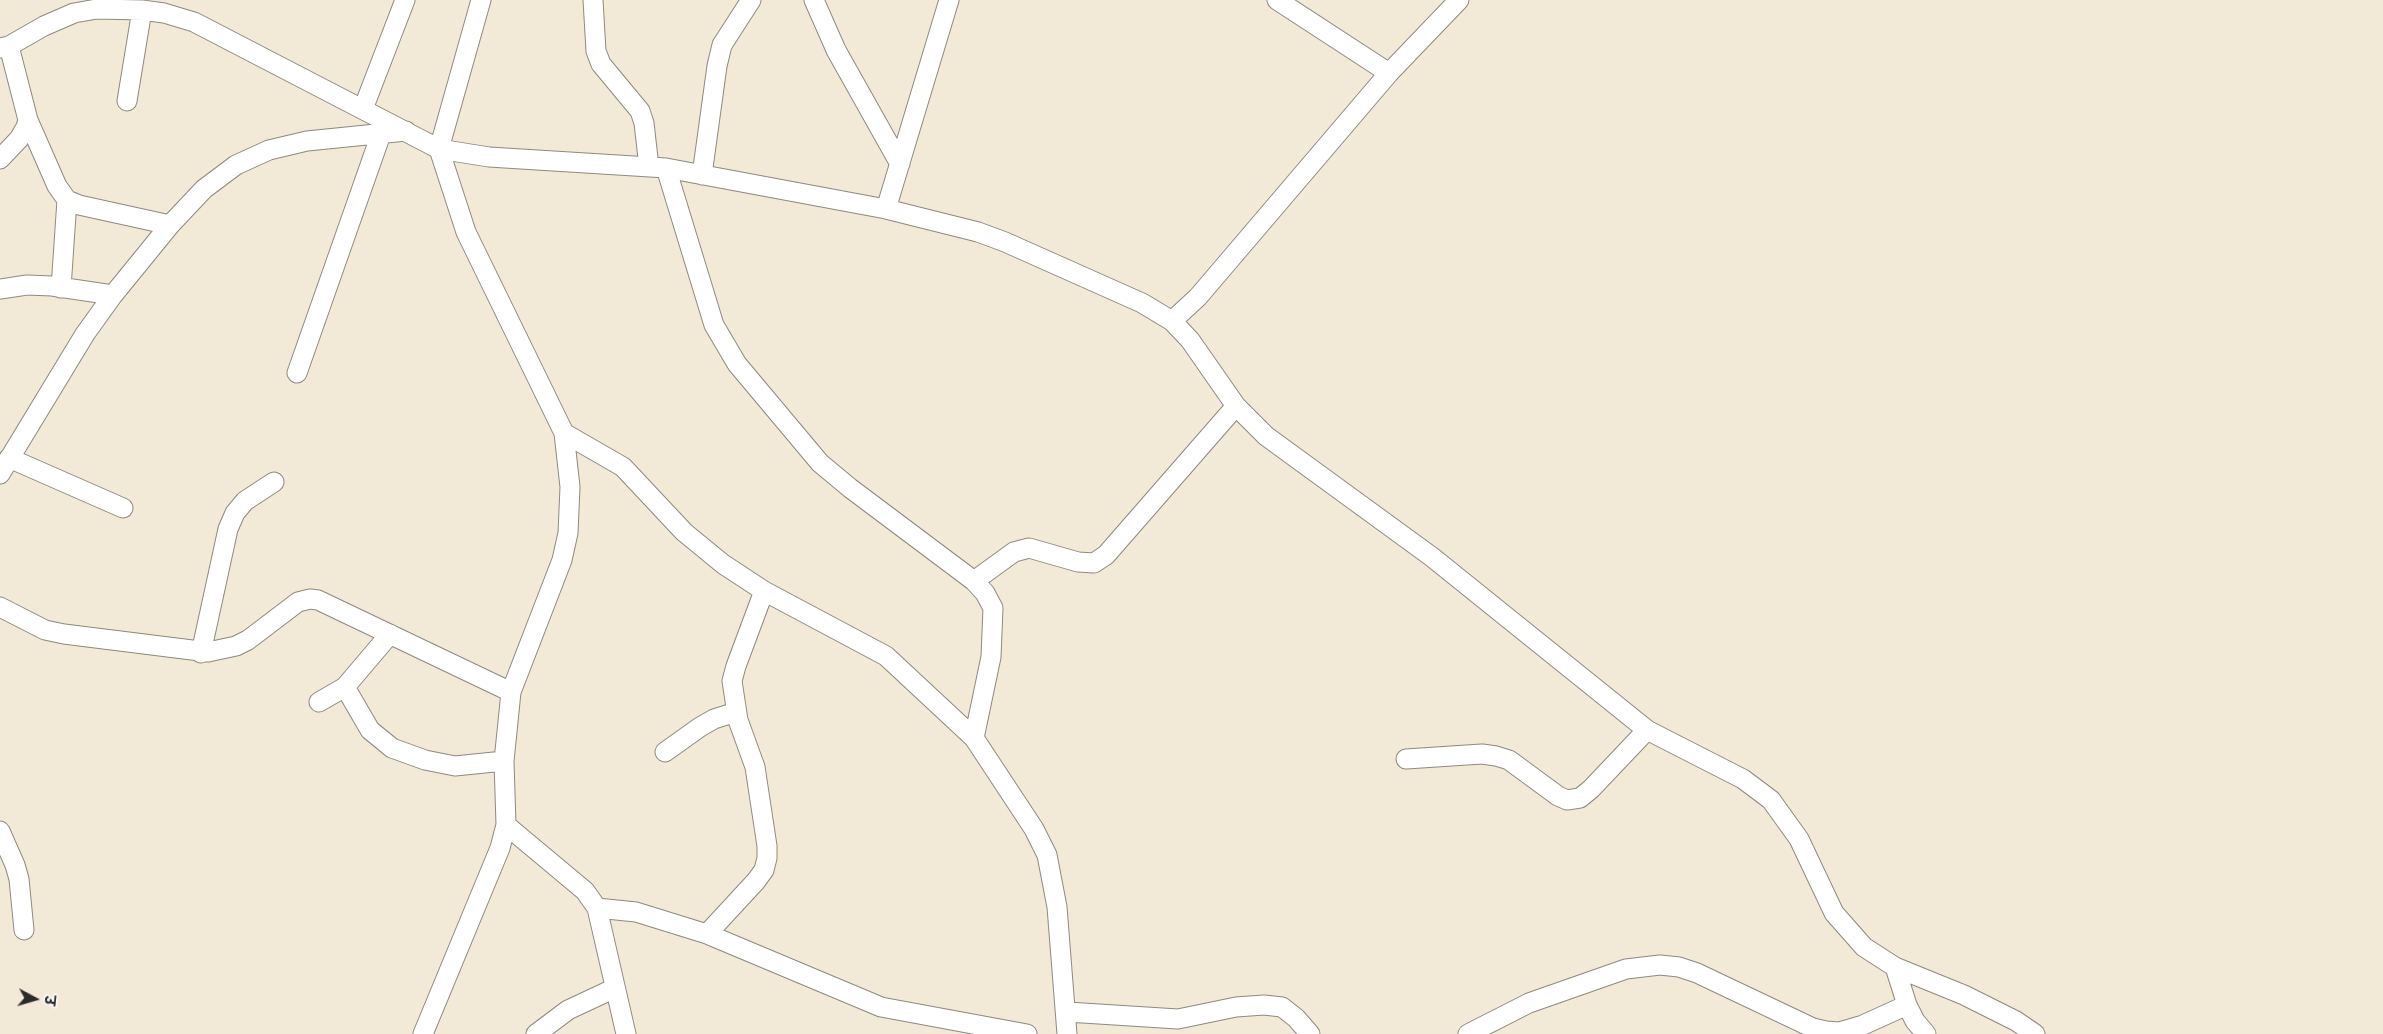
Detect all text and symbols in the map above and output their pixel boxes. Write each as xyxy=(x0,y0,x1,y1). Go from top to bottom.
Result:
north arrow xyxy=(10,974,60,1024)
text: उ xyxy=(40,995,60,1006)

